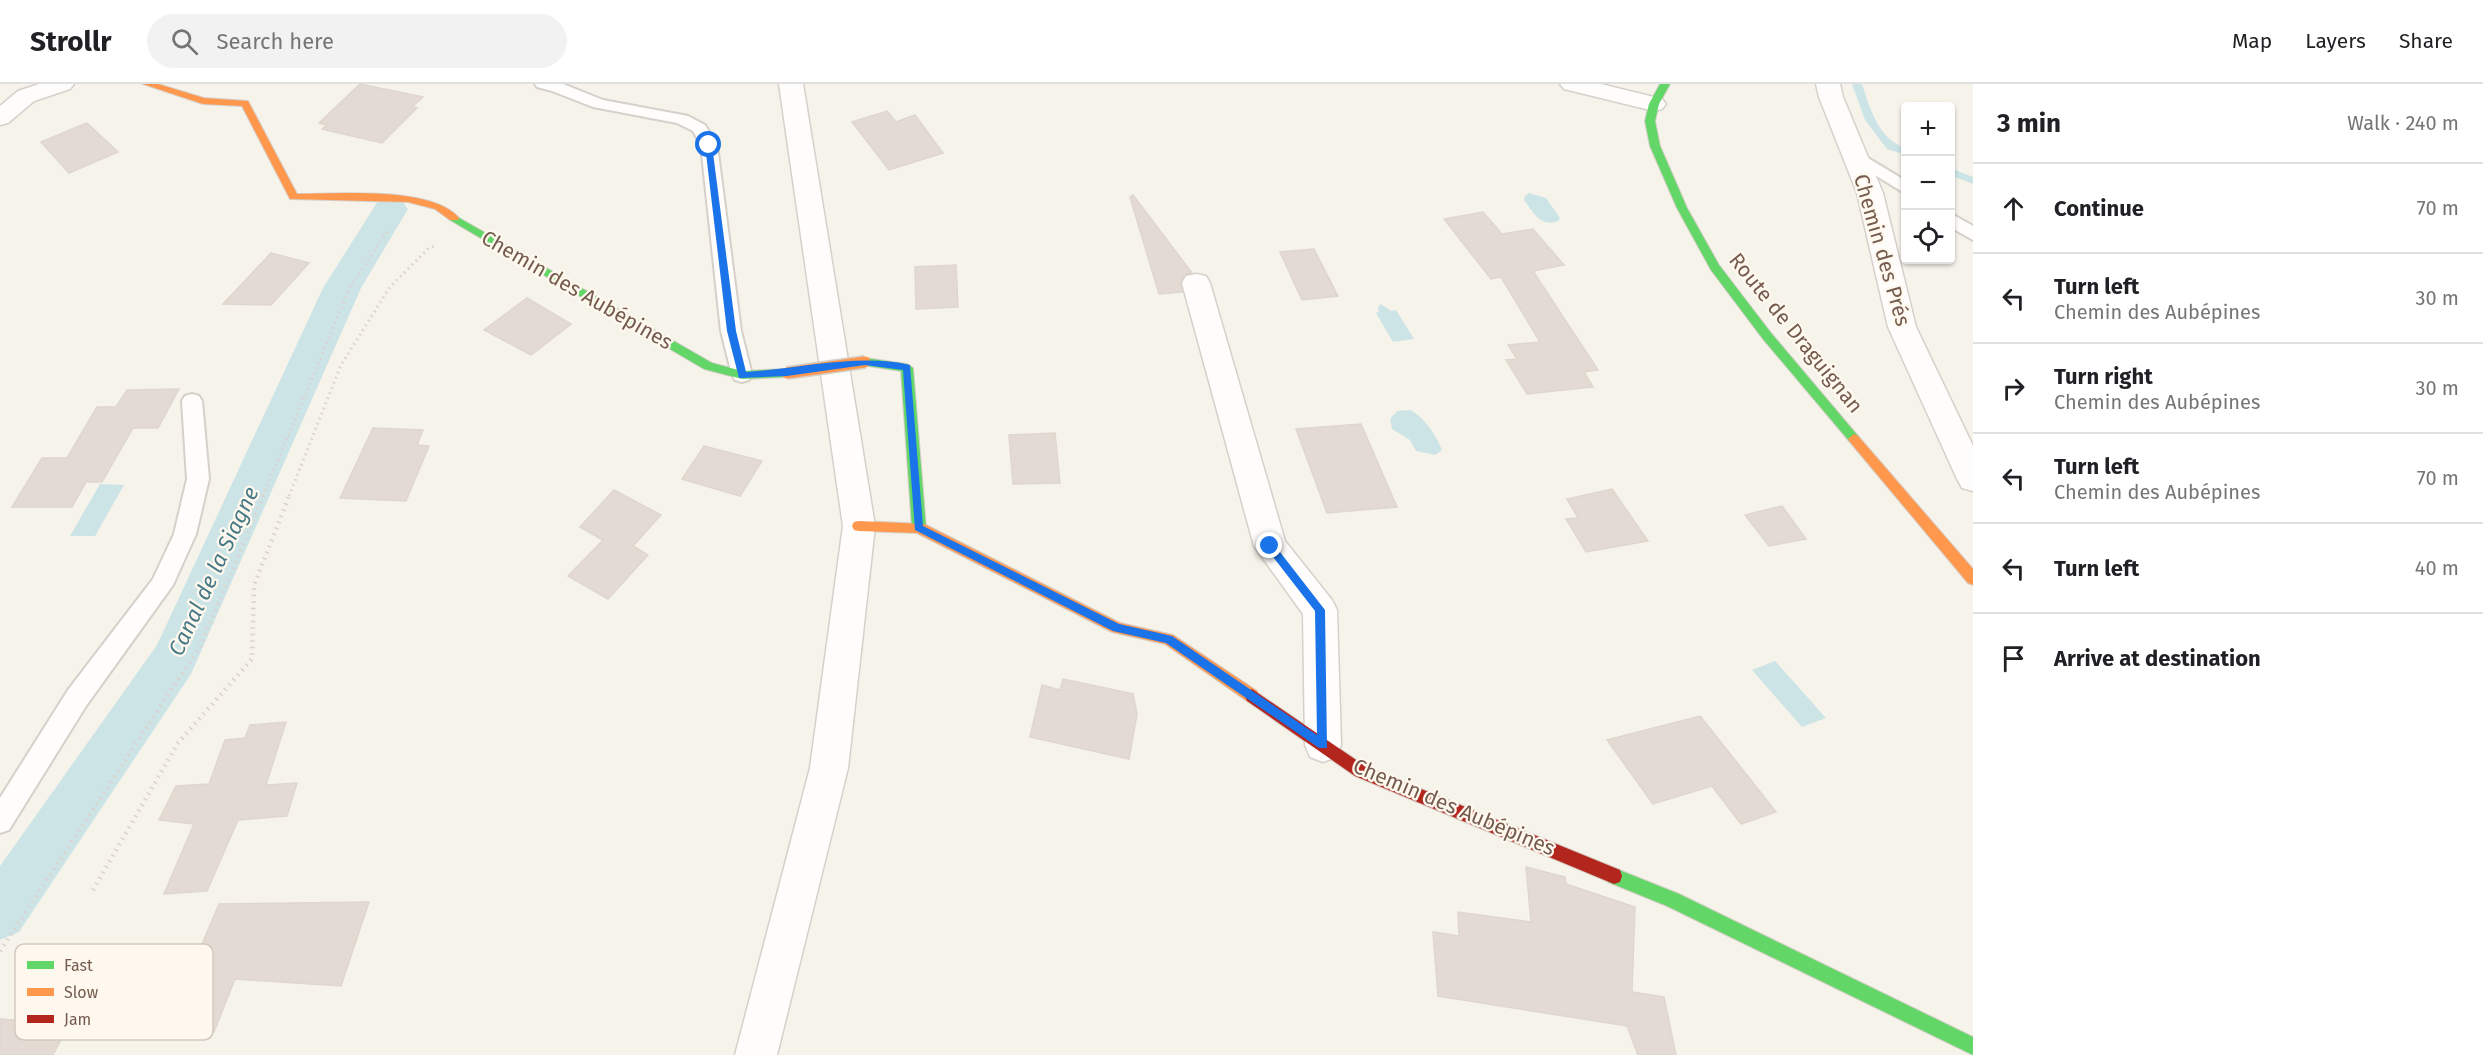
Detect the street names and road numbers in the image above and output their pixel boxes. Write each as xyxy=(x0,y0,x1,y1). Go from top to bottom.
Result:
street label: Chemin des Prés xyxy=(1848,171,1916,329)
street label: Chemin des Aubépines xyxy=(477,225,677,356)
street label: Route de Draguignan xyxy=(1723,248,1869,418)
street label: Chemin des Aubépines xyxy=(1349,753,1559,861)

